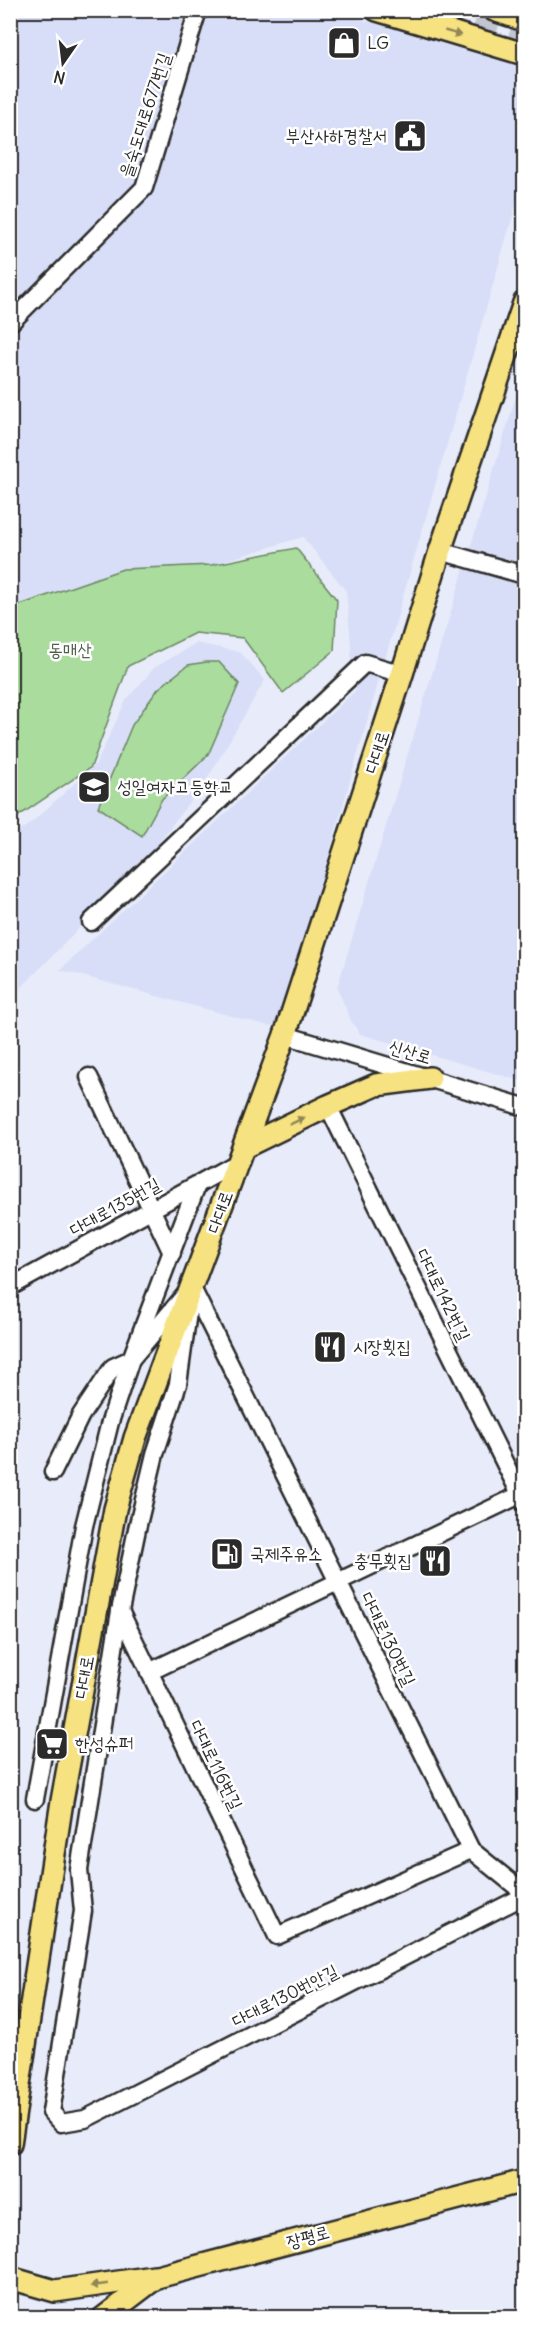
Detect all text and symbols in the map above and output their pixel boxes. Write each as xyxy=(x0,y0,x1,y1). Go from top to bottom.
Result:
shop icon: LG xyxy=(326,25,362,61)
one-way arrow xyxy=(444,29,462,38)
place label: LG xyxy=(367,31,389,54)
north arrow xyxy=(33,33,93,93)
street label: 을숙도대로677번길 xyxy=(114,49,176,180)
text: N xyxy=(52,67,67,89)
public building icon: 부산사하경찰서 xyxy=(392,118,428,154)
place label: 부산사하경찰서 xyxy=(286,124,387,147)
park label: 동매산 xyxy=(48,638,92,661)
street label: 다대로 xyxy=(359,728,394,776)
school or university icon: 성일여자고등학교 xyxy=(76,769,112,805)
place label: 성일여자고등학교 xyxy=(117,775,233,798)
street label: 신산로 xyxy=(386,1034,434,1069)
one-way arrow xyxy=(288,1116,305,1125)
street label: 다대로135번길 xyxy=(65,1172,165,1241)
street label: 다대로 xyxy=(201,1187,238,1236)
street label: 다대로142번길 xyxy=(411,1245,476,1345)
restaurant icon: 시장횟집 xyxy=(312,1329,348,1365)
place label: 시장횟집 xyxy=(353,1335,411,1358)
fuel station icon: 국제주유소 xyxy=(209,1536,245,1572)
place label: 국제주유소 xyxy=(250,1542,322,1565)
restaurant icon: 충무횟집 xyxy=(417,1543,453,1579)
place label: 충무횟집 xyxy=(354,1549,412,1572)
street label: 다대로130번길 xyxy=(356,1588,421,1690)
street label: 다대로 xyxy=(68,1654,99,1700)
street label: 다대로116번길 xyxy=(185,1716,248,1814)
supermarket icon: 한성슈퍼 xyxy=(34,1726,70,1762)
place label: 한성슈퍼 xyxy=(75,1732,133,1755)
street label: 다대로130번안길 xyxy=(228,1959,342,2032)
street label: 장평로 xyxy=(284,2220,332,2253)
one-way arrow xyxy=(90,2280,109,2289)

